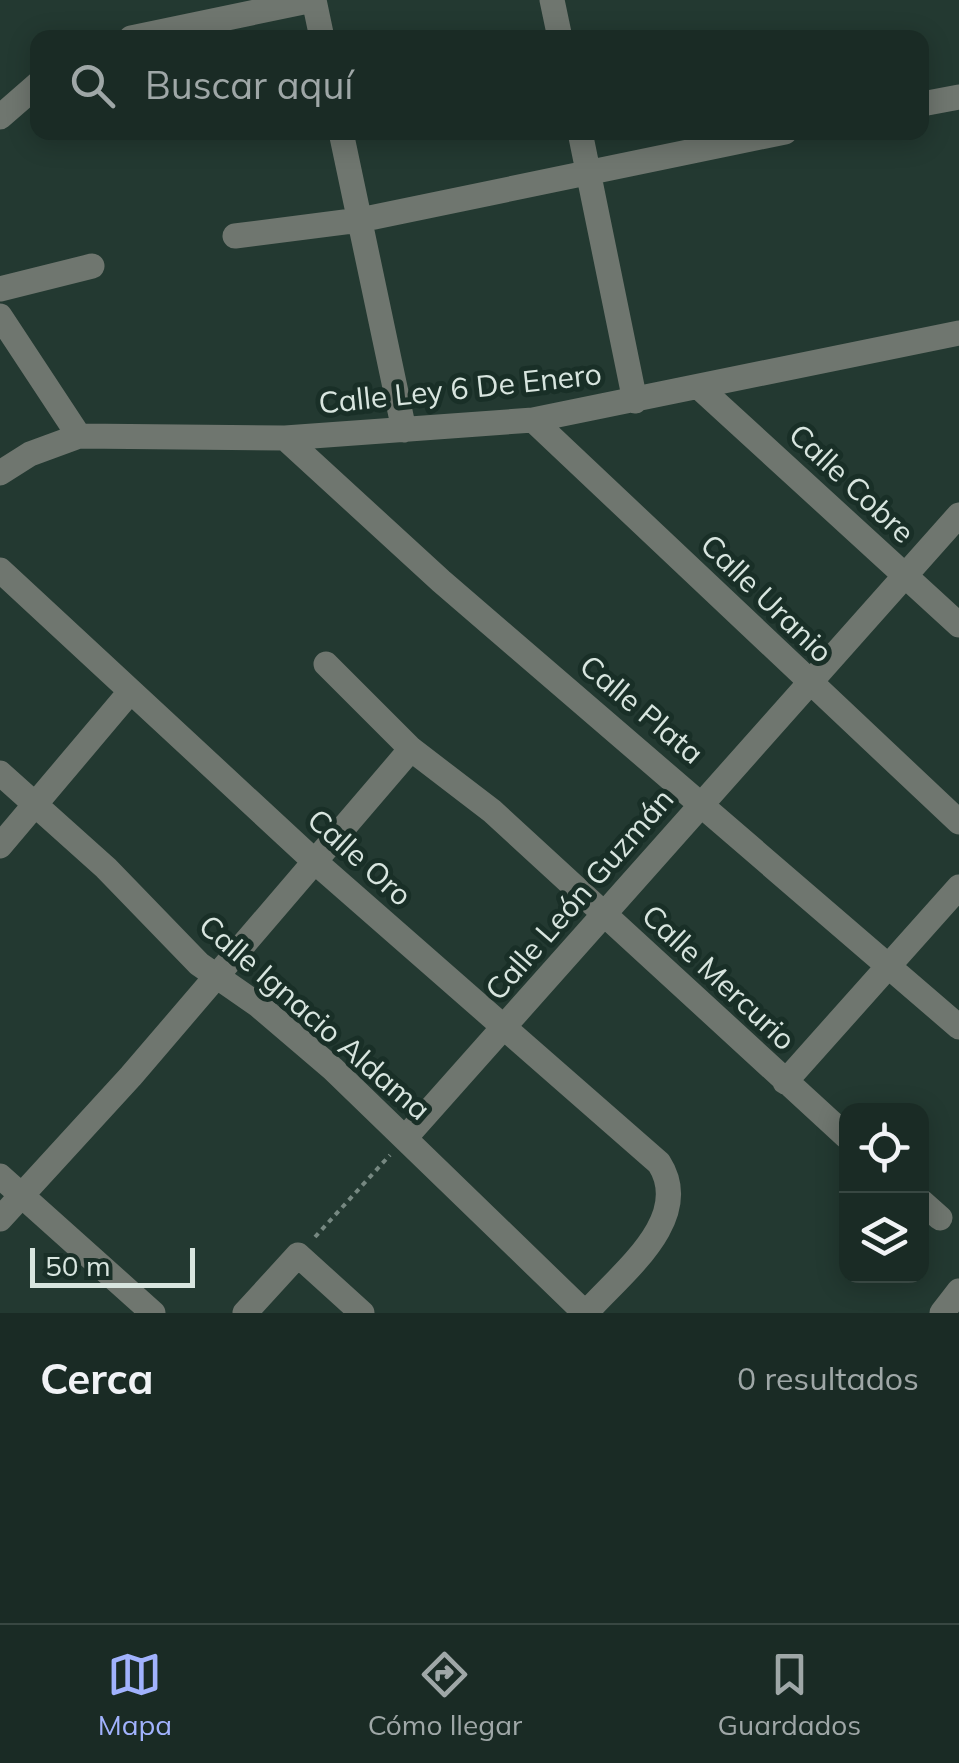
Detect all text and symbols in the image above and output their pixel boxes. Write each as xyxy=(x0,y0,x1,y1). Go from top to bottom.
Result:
search box xyxy=(30,30,929,140)
icon: search xyxy=(65,58,120,113)
text: Buscar aquí xyxy=(145,61,353,109)
street label: Calle Ley 6 De Enero xyxy=(317,354,603,422)
street label: Calle Cobre xyxy=(781,415,923,551)
street label: Calle Uranio xyxy=(693,526,841,670)
street label: Calle Plata xyxy=(572,646,712,772)
street label: Calle León Guzmán xyxy=(477,780,681,1008)
street label: Calle Oro xyxy=(300,800,420,914)
street label: Calle Mercurio xyxy=(634,896,804,1058)
street label: Calle Ignacio Aldama xyxy=(191,906,439,1128)
map controls xyxy=(839,1103,929,1283)
button: locate xyxy=(839,1103,929,1193)
button: layers xyxy=(839,1193,929,1283)
scale bar xyxy=(30,1243,195,1288)
text: 50 m xyxy=(45,1248,111,1283)
text: Cerca xyxy=(40,1352,154,1405)
text: 0 resultados xyxy=(737,1358,919,1398)
tab: Mapa xyxy=(98,1647,172,1742)
tab: Cómo llegar xyxy=(368,1647,522,1742)
tab: Guardados xyxy=(718,1647,861,1742)

